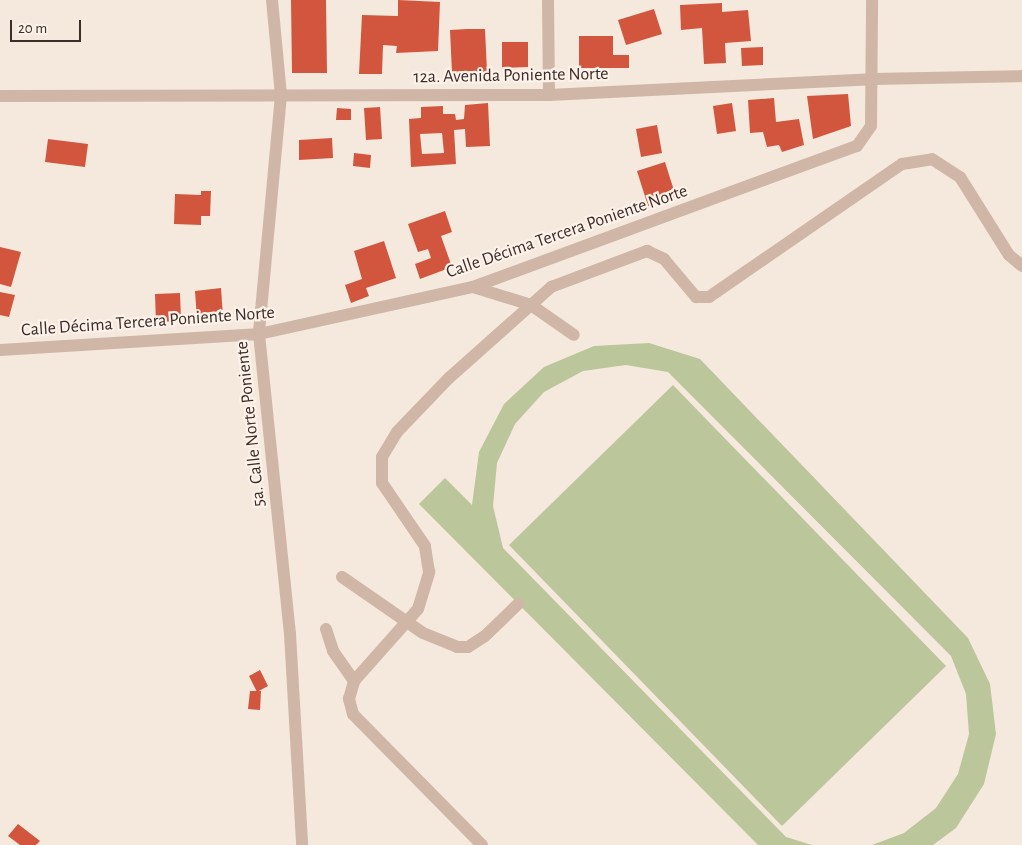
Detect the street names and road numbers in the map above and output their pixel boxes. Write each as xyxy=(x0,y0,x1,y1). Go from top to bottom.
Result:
street label: 12a. Avenida Poniente Norte xyxy=(413,63,609,89)
street label: Calle Décima Tercera Poniente Norte xyxy=(443,180,691,284)
street label: Calle Décima Tercera Poniente Norte xyxy=(21,302,275,342)
street label: 5a. Calle Norte Poniente xyxy=(232,340,270,508)

